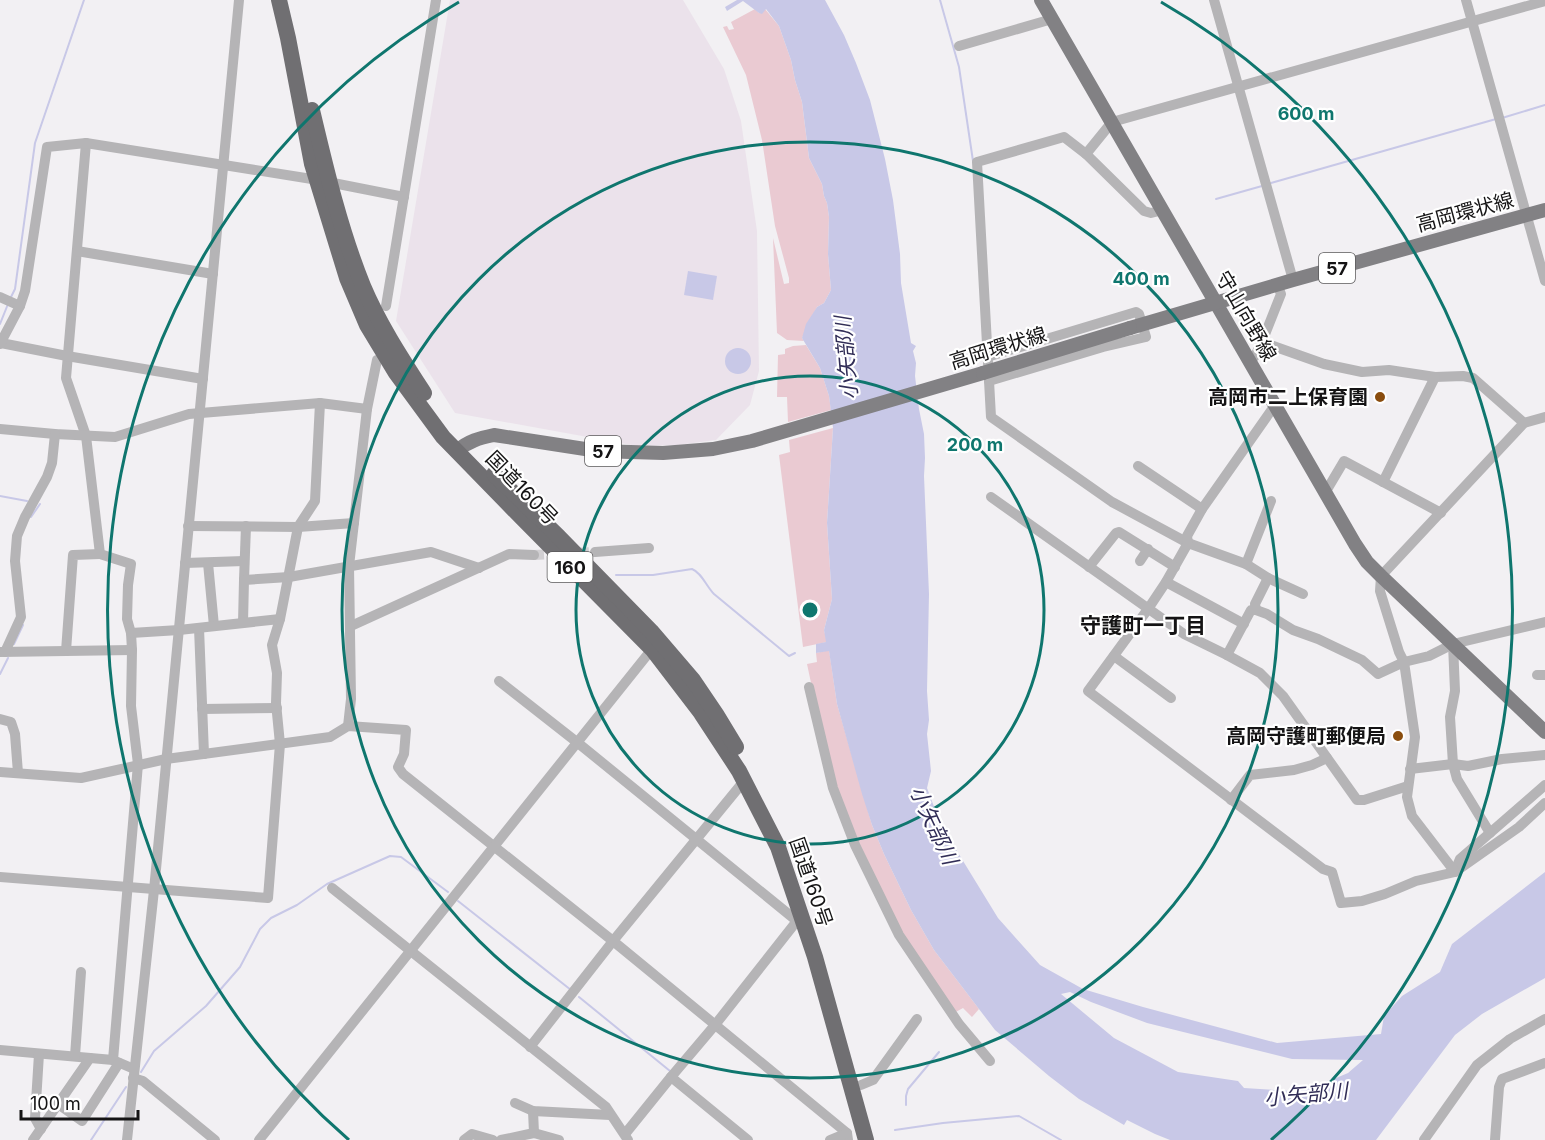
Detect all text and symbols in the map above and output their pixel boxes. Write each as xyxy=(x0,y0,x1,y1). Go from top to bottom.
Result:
text: 600 m xyxy=(1278,103,1334,124)
street label: 高岡環状線 xyxy=(1414,187,1516,237)
road number: 57 xyxy=(1319,253,1355,283)
street label: 守山向野線 xyxy=(1211,267,1281,365)
text: 400 m xyxy=(1112,268,1170,289)
water label: 小矢部川 xyxy=(830,313,862,401)
street label: 高岡環状線 xyxy=(947,322,1049,374)
place label: 高岡市二上保育園 xyxy=(1208,385,1368,409)
marker: 高岡市二上保育園 xyxy=(1373,390,1387,404)
text: 200 m xyxy=(947,434,1003,455)
road number: 57 xyxy=(585,436,621,466)
street label: 国道160号 xyxy=(481,446,563,530)
road number: 160 xyxy=(548,552,592,582)
centre of rings xyxy=(800,600,820,620)
district label: 守護町一丁目 xyxy=(1080,613,1206,638)
place label: 高岡守護町郵便局 xyxy=(1226,724,1386,748)
marker: 高岡守護町郵便局 xyxy=(1391,729,1405,743)
water label: 小矢部川 xyxy=(905,782,964,870)
street label: 国道160号 xyxy=(784,834,838,930)
water label: 小矢部川 xyxy=(1263,1078,1351,1110)
scale bar xyxy=(21,1083,138,1121)
text: 100 m xyxy=(30,1093,81,1114)

